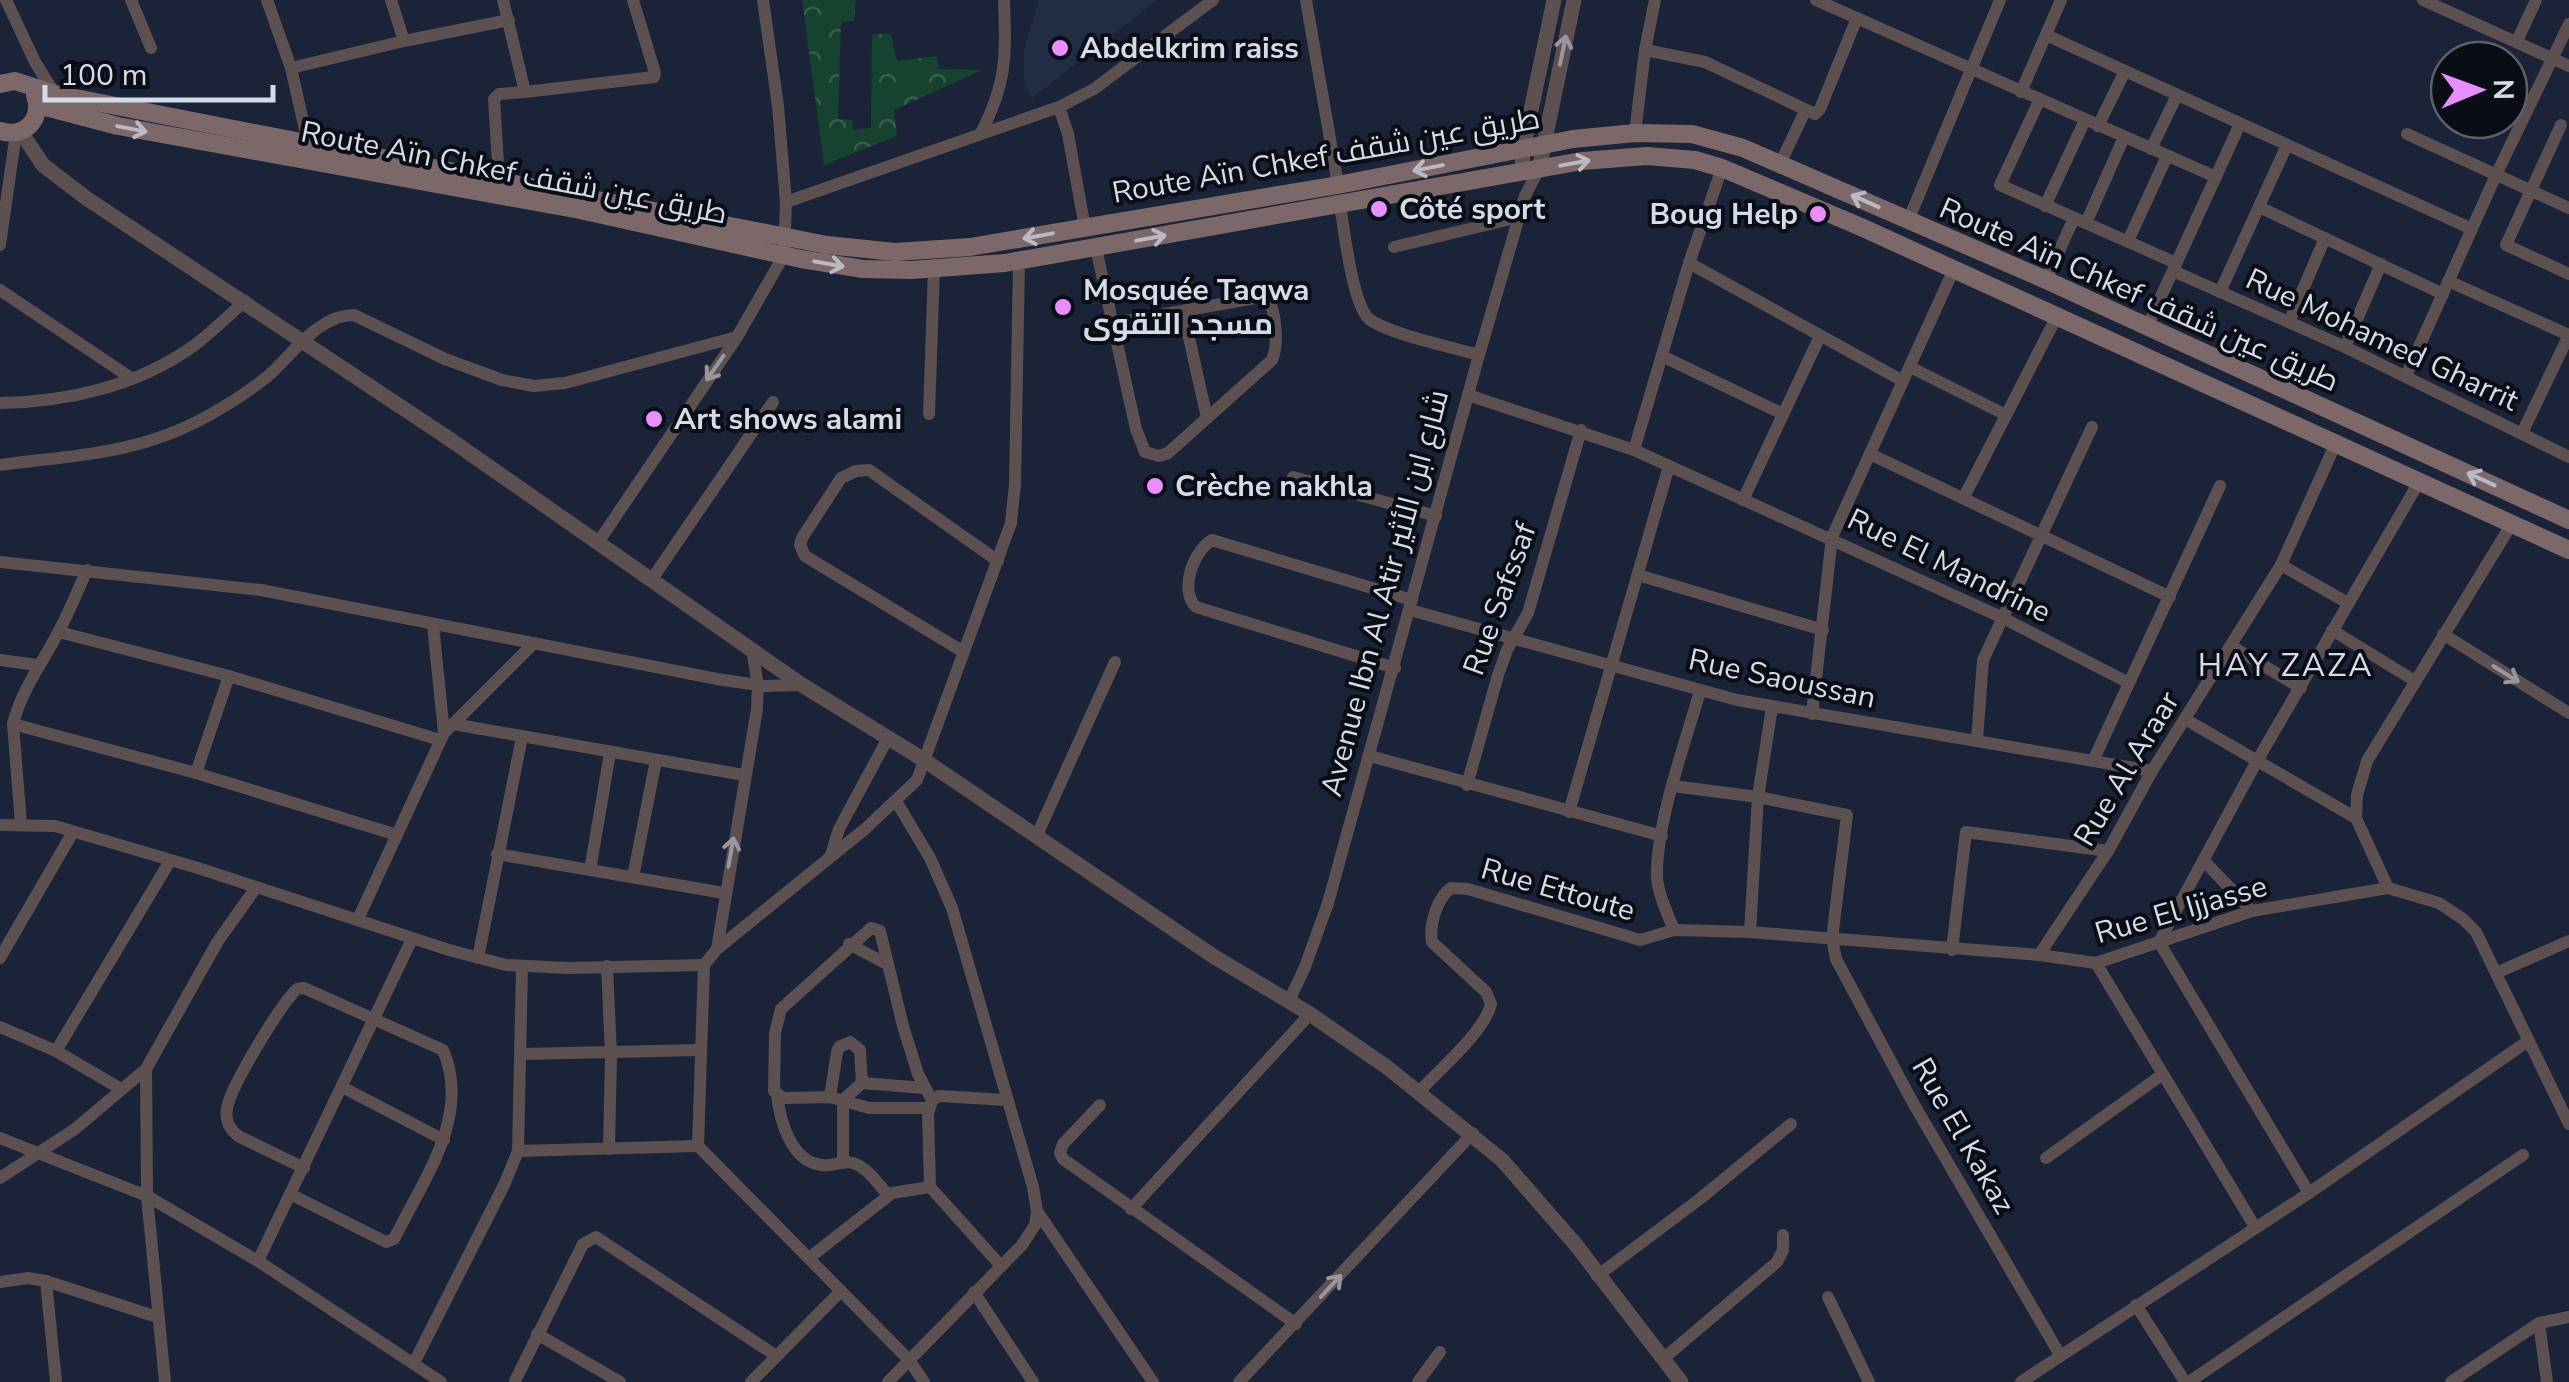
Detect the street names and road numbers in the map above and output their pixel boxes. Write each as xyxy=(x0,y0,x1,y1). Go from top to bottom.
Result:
street label: Route Aïn Chkef طريق عين شقف xyxy=(1109,98,1543,214)
street label: Route Aïn Chkef طريق عين شقف xyxy=(297,112,731,234)
street label: Route Aïn Chkef طريق عين شقف xyxy=(1933,188,2345,402)
street label: Rue Mohamed Gharrit xyxy=(2239,259,2525,421)
street label: Avenue Ibn Al Atir شارع ابن الأثير xyxy=(1311,385,1459,801)
street label: Rue El Mandrine xyxy=(1841,499,2057,633)
street label: Rue Safssaf xyxy=(1453,516,1547,681)
street label: Rue Saoussan xyxy=(1685,639,1879,719)
street label: Rue Al Araar xyxy=(2065,684,2190,854)
street label: Rue Ettoute xyxy=(1476,848,1640,932)
street label: Rue El Ijjasse xyxy=(2090,866,2272,954)
street label: Rue El Kakaz xyxy=(1902,1050,2024,1222)

